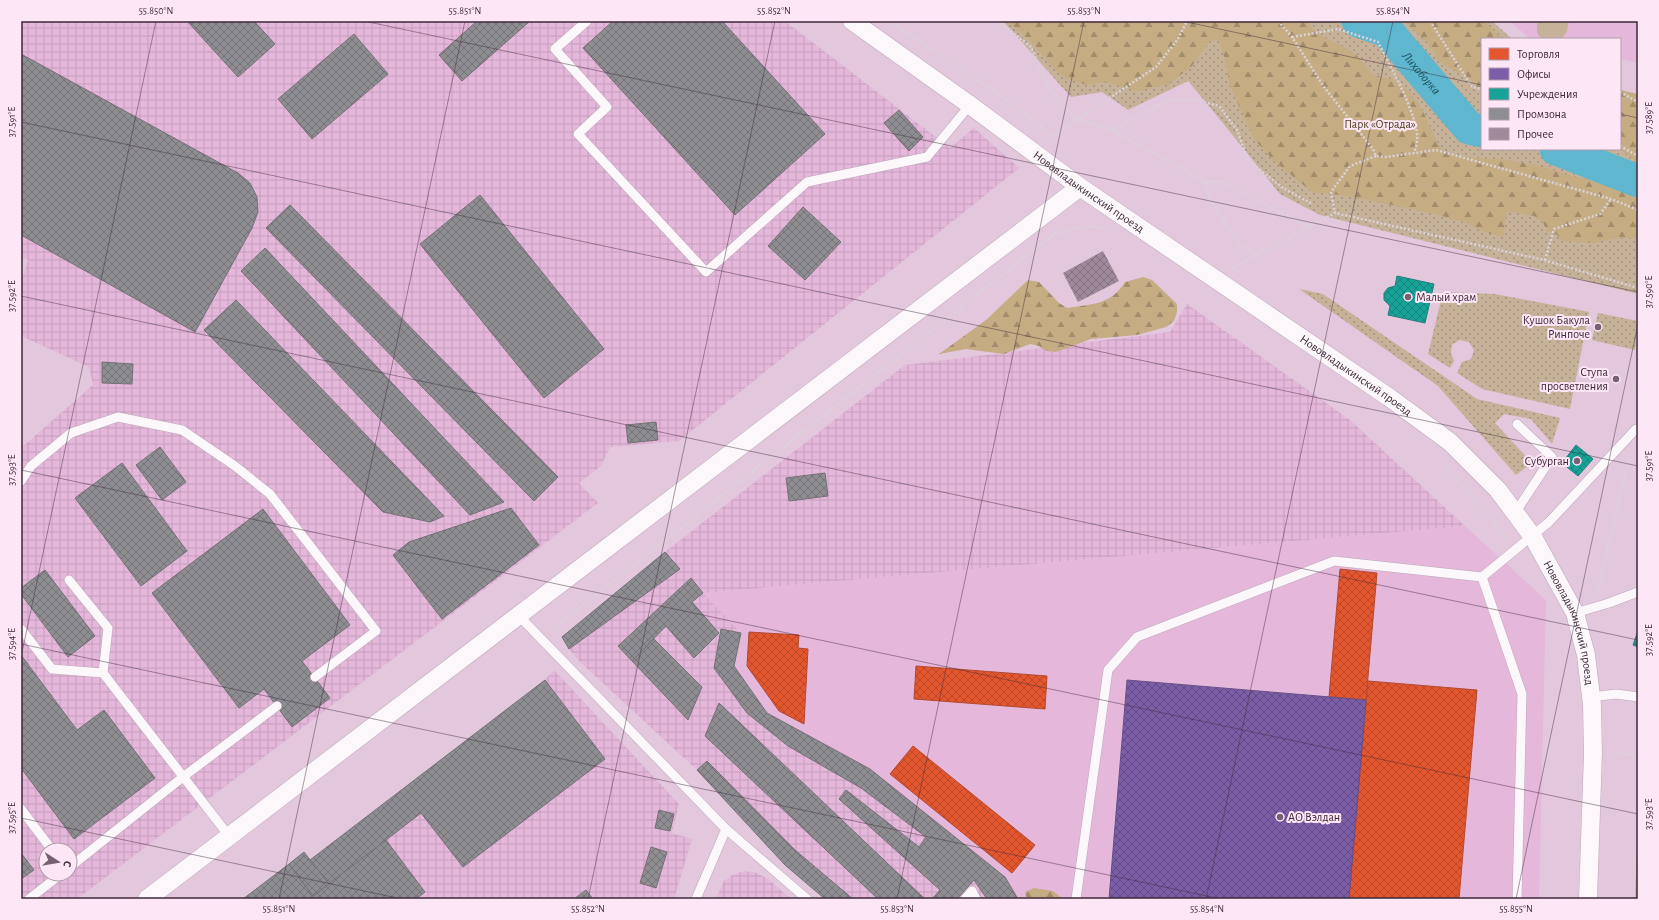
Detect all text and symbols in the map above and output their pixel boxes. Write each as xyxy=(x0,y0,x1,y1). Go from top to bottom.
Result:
text: 55.850°N xyxy=(139,6,173,16)
text: 55.851°N xyxy=(449,6,481,16)
text: 55.852°N xyxy=(757,6,791,16)
text: 55.853°N xyxy=(1067,6,1101,16)
text: 55.854°N xyxy=(1376,6,1410,16)
legend xyxy=(1481,38,1621,150)
text: Торговля xyxy=(1517,48,1560,60)
water label: Лихоборка xyxy=(1399,49,1443,98)
text: Офисы xyxy=(1517,68,1551,80)
text: Учреждения xyxy=(1517,88,1578,100)
text: 37.589°E xyxy=(1644,102,1654,134)
text: 37.591°E xyxy=(7,106,17,137)
text: Промзона xyxy=(1517,108,1567,120)
park label: Парк «Отрада» xyxy=(1344,118,1416,130)
text: Прочее xyxy=(1517,128,1553,140)
street label: Нововладыкинский проезд xyxy=(1031,148,1146,235)
text: 37.590°E xyxy=(1644,276,1654,308)
text: 37.592°E xyxy=(7,280,17,312)
place label: Малый храм xyxy=(1416,291,1476,303)
marker: Малый храм xyxy=(1403,292,1413,302)
place label: Кушок Бакула Ринпоче xyxy=(1523,314,1591,340)
marker: Кушок Бакула Ринпоче xyxy=(1593,322,1603,332)
street label: Нововладыкинский проезд xyxy=(1298,333,1414,418)
place label: Ступа просветления xyxy=(1541,366,1609,392)
marker: Ступа просветления xyxy=(1611,374,1621,384)
text: 37.591°E xyxy=(1644,450,1654,481)
text: 37.593°E xyxy=(7,454,17,486)
place label: Субурган xyxy=(1524,455,1569,468)
marker: Субурган xyxy=(1572,456,1582,466)
street label: Нововладыкинский проезд xyxy=(1541,558,1596,686)
text: 37.592°E xyxy=(1644,624,1654,656)
text: 37.594°E xyxy=(7,628,17,660)
text: 37.593°E xyxy=(1644,798,1654,830)
text: 37.595°E xyxy=(7,802,17,834)
place label: АО Вэлдан xyxy=(1288,811,1340,823)
marker: АО Вэлдан xyxy=(1275,812,1285,822)
north arrow xyxy=(38,842,78,882)
text: С xyxy=(61,860,73,868)
text: 55.851°N xyxy=(263,904,295,914)
text: 55.852°N xyxy=(571,904,605,914)
text: 55.853°N xyxy=(880,904,914,914)
text: 55.854°N xyxy=(1190,904,1224,914)
text: 55.855°N xyxy=(1499,904,1533,914)

